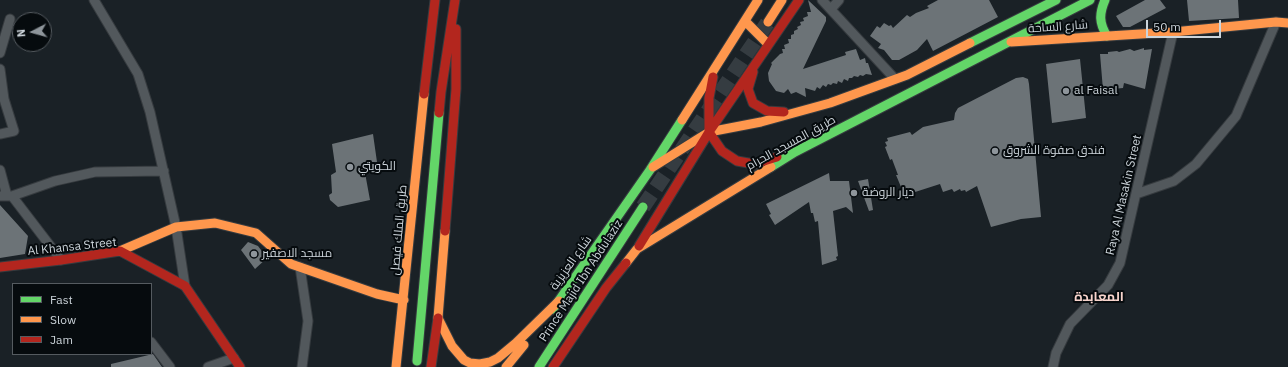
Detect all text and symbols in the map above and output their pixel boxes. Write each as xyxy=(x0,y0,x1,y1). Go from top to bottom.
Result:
north arrow xyxy=(12,12,52,52)
scale bar xyxy=(1148,12,1223,38)
street label: شارع الساحة xyxy=(1028,18,1088,36)
text: 50 m xyxy=(1153,19,1181,34)
text: N xyxy=(14,28,28,38)
place label: al Faisal xyxy=(1074,84,1118,98)
marker: al Faisal xyxy=(1061,86,1071,96)
street label: طريق المسجد الحرام xyxy=(744,113,838,173)
street label: Raya Al Masakin Street xyxy=(1103,133,1145,257)
place label: فندق صفوة الشروق xyxy=(1003,144,1105,158)
marker: فندق صفوة الشروق xyxy=(990,146,1000,156)
place label: الكويتي xyxy=(358,160,396,174)
marker: الكويتي xyxy=(345,162,355,172)
street label: طريق الملك فيصل xyxy=(388,184,410,276)
place label: ديار الروضة xyxy=(862,186,914,200)
marker: ديار الروضة xyxy=(849,188,859,198)
street label: Prince Majid Ibn Abdulaziz xyxy=(536,217,626,345)
street label: شارع العزيزية xyxy=(547,233,595,293)
street label: Al Khansa Street xyxy=(27,235,117,259)
place label: مسجد الاصفير xyxy=(262,247,332,261)
marker: مسجد الاصفير xyxy=(249,249,259,259)
legend xyxy=(12,283,152,355)
district label: المعابدة xyxy=(1074,289,1124,305)
text: Fast xyxy=(50,292,73,307)
text: Slow xyxy=(50,312,76,327)
text: Jam xyxy=(50,332,73,347)

